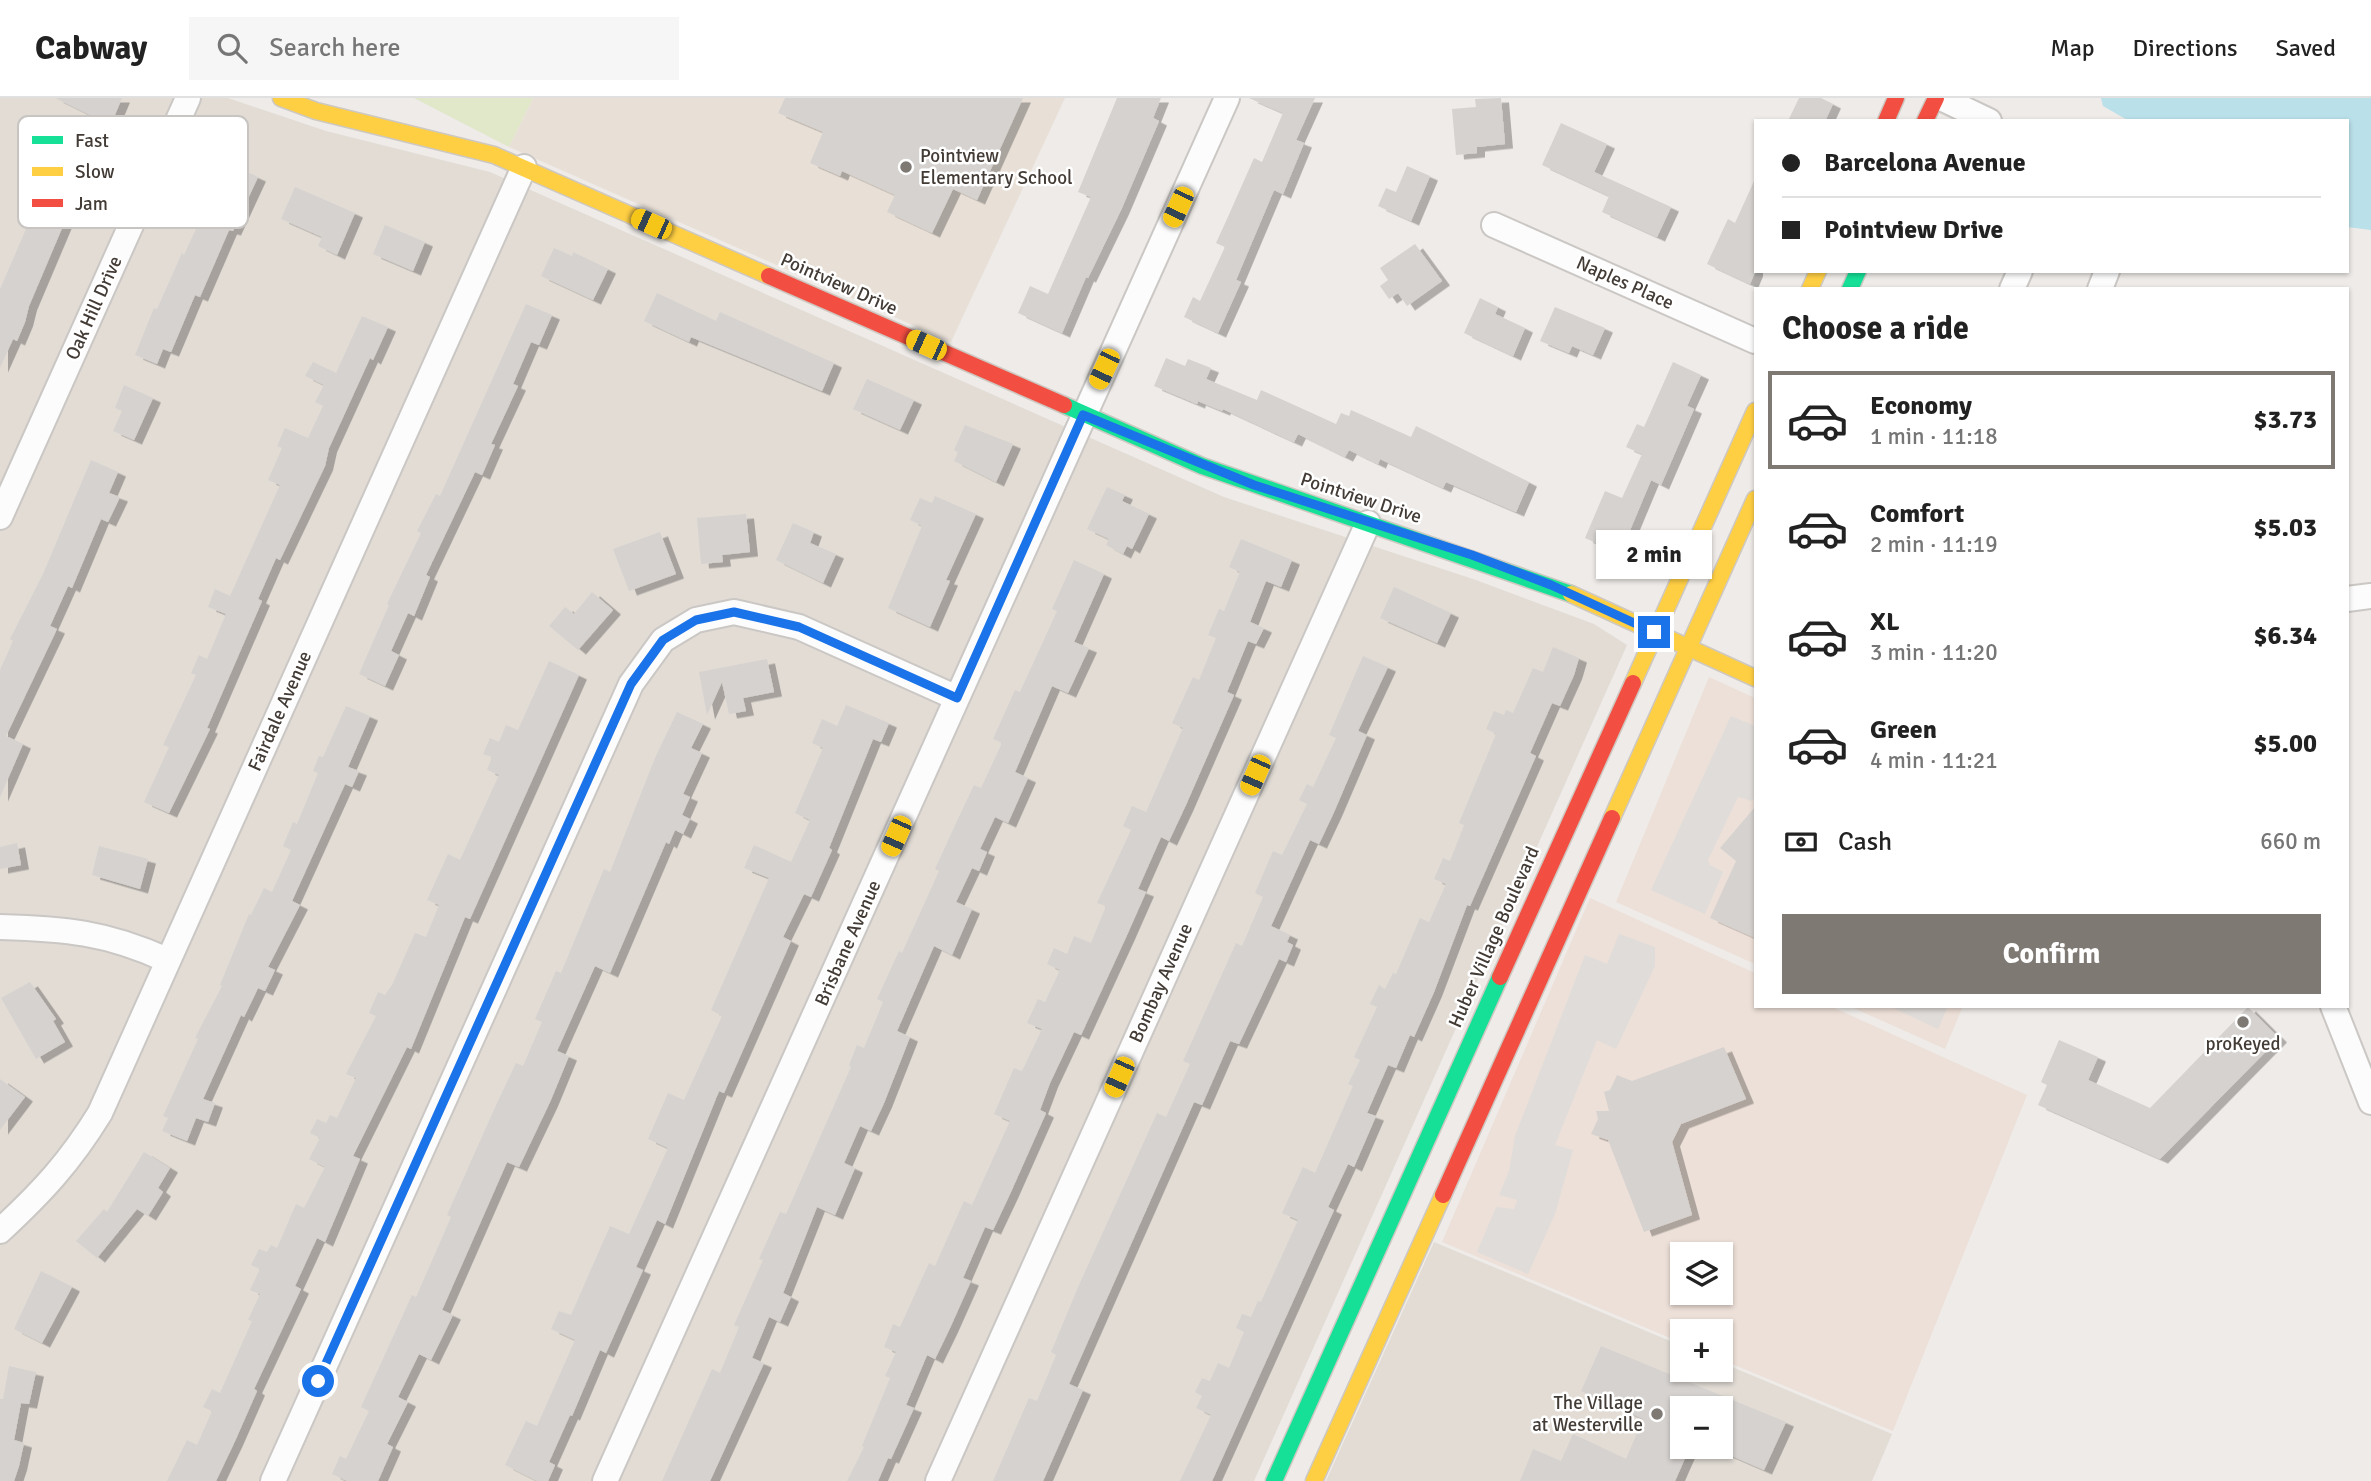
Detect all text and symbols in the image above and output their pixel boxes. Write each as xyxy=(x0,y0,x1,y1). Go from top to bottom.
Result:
search box xyxy=(189,17,679,80)
text: Cabway xyxy=(35,28,147,69)
icon: search xyxy=(213,29,251,67)
text: Search here xyxy=(269,32,400,64)
text: Map xyxy=(2050,33,2095,63)
text: Directions xyxy=(2133,33,2238,63)
text: Saved xyxy=(2276,33,2336,63)
legend xyxy=(18,116,248,228)
text: Fast xyxy=(75,129,109,153)
place label: Pointview Elementary School xyxy=(920,144,1073,190)
text: Barcelona Avenue xyxy=(1824,147,2026,179)
marker: Pointview Elementary School xyxy=(898,159,914,175)
text: Slow xyxy=(75,160,115,184)
car xyxy=(1160,184,1197,230)
text: Jam xyxy=(75,192,108,216)
car xyxy=(628,206,675,242)
text: Pointview Drive xyxy=(1824,214,2003,246)
street label: Pointview Drive xyxy=(777,247,901,321)
street label: Naples Place xyxy=(1572,251,1678,315)
street label: Oak Hill Drive xyxy=(60,252,128,364)
text: Choose a ride xyxy=(1782,309,1969,348)
car xyxy=(903,327,950,363)
car xyxy=(1086,346,1123,392)
icon: car xyxy=(1786,389,1849,452)
text: Economy xyxy=(1870,390,1972,422)
text: $3.73 xyxy=(2253,404,2317,436)
text: 1 min · 11:18 xyxy=(1870,422,1998,451)
street label: Pointview Drive xyxy=(1298,467,1424,529)
icon: car xyxy=(1786,497,1849,560)
text: Comfort xyxy=(1870,498,1964,530)
text: $5.03 xyxy=(2253,512,2317,544)
text: 2 min · 11:19 xyxy=(1870,530,1998,559)
callout: 2 min xyxy=(1596,531,1712,580)
text: 2 min xyxy=(1626,540,1682,569)
icon: car xyxy=(1786,605,1849,668)
text: XL xyxy=(1870,606,1900,638)
route end xyxy=(1638,616,1670,648)
text: $6.34 xyxy=(2253,620,2317,652)
text: 3 min · 11:20 xyxy=(1870,638,1998,667)
street label: Fairdale Avenue xyxy=(243,647,317,775)
icon: car xyxy=(1786,713,1849,776)
text: Green xyxy=(1870,714,1937,746)
text: $5.00 xyxy=(2253,728,2317,760)
text: 4 min · 11:21 xyxy=(1870,746,1998,775)
car xyxy=(1237,752,1274,798)
car xyxy=(878,813,915,859)
icon: cash xyxy=(1782,823,1820,861)
text: Cash xyxy=(1838,826,1892,858)
text: 660 m xyxy=(2260,827,2321,856)
street label: Huber Village Boulevard xyxy=(1443,843,1545,1031)
street label: Brisbane Avenue xyxy=(810,876,886,1010)
button: Confirm xyxy=(1782,914,2321,994)
street label: Bombay Avenue xyxy=(1124,919,1198,1047)
marker: proKeyed xyxy=(2235,1014,2251,1030)
place label: proKeyed xyxy=(2205,1032,2281,1056)
car xyxy=(1101,1054,1138,1100)
map controls xyxy=(1670,1242,1733,1459)
button: layers xyxy=(1670,1242,1733,1305)
button: + xyxy=(1670,1319,1733,1382)
route start xyxy=(302,1365,334,1397)
place label: The Village at Westerville xyxy=(1532,1391,1643,1437)
button: − xyxy=(1670,1396,1733,1459)
marker: The Village at Westerville xyxy=(1649,1406,1665,1422)

